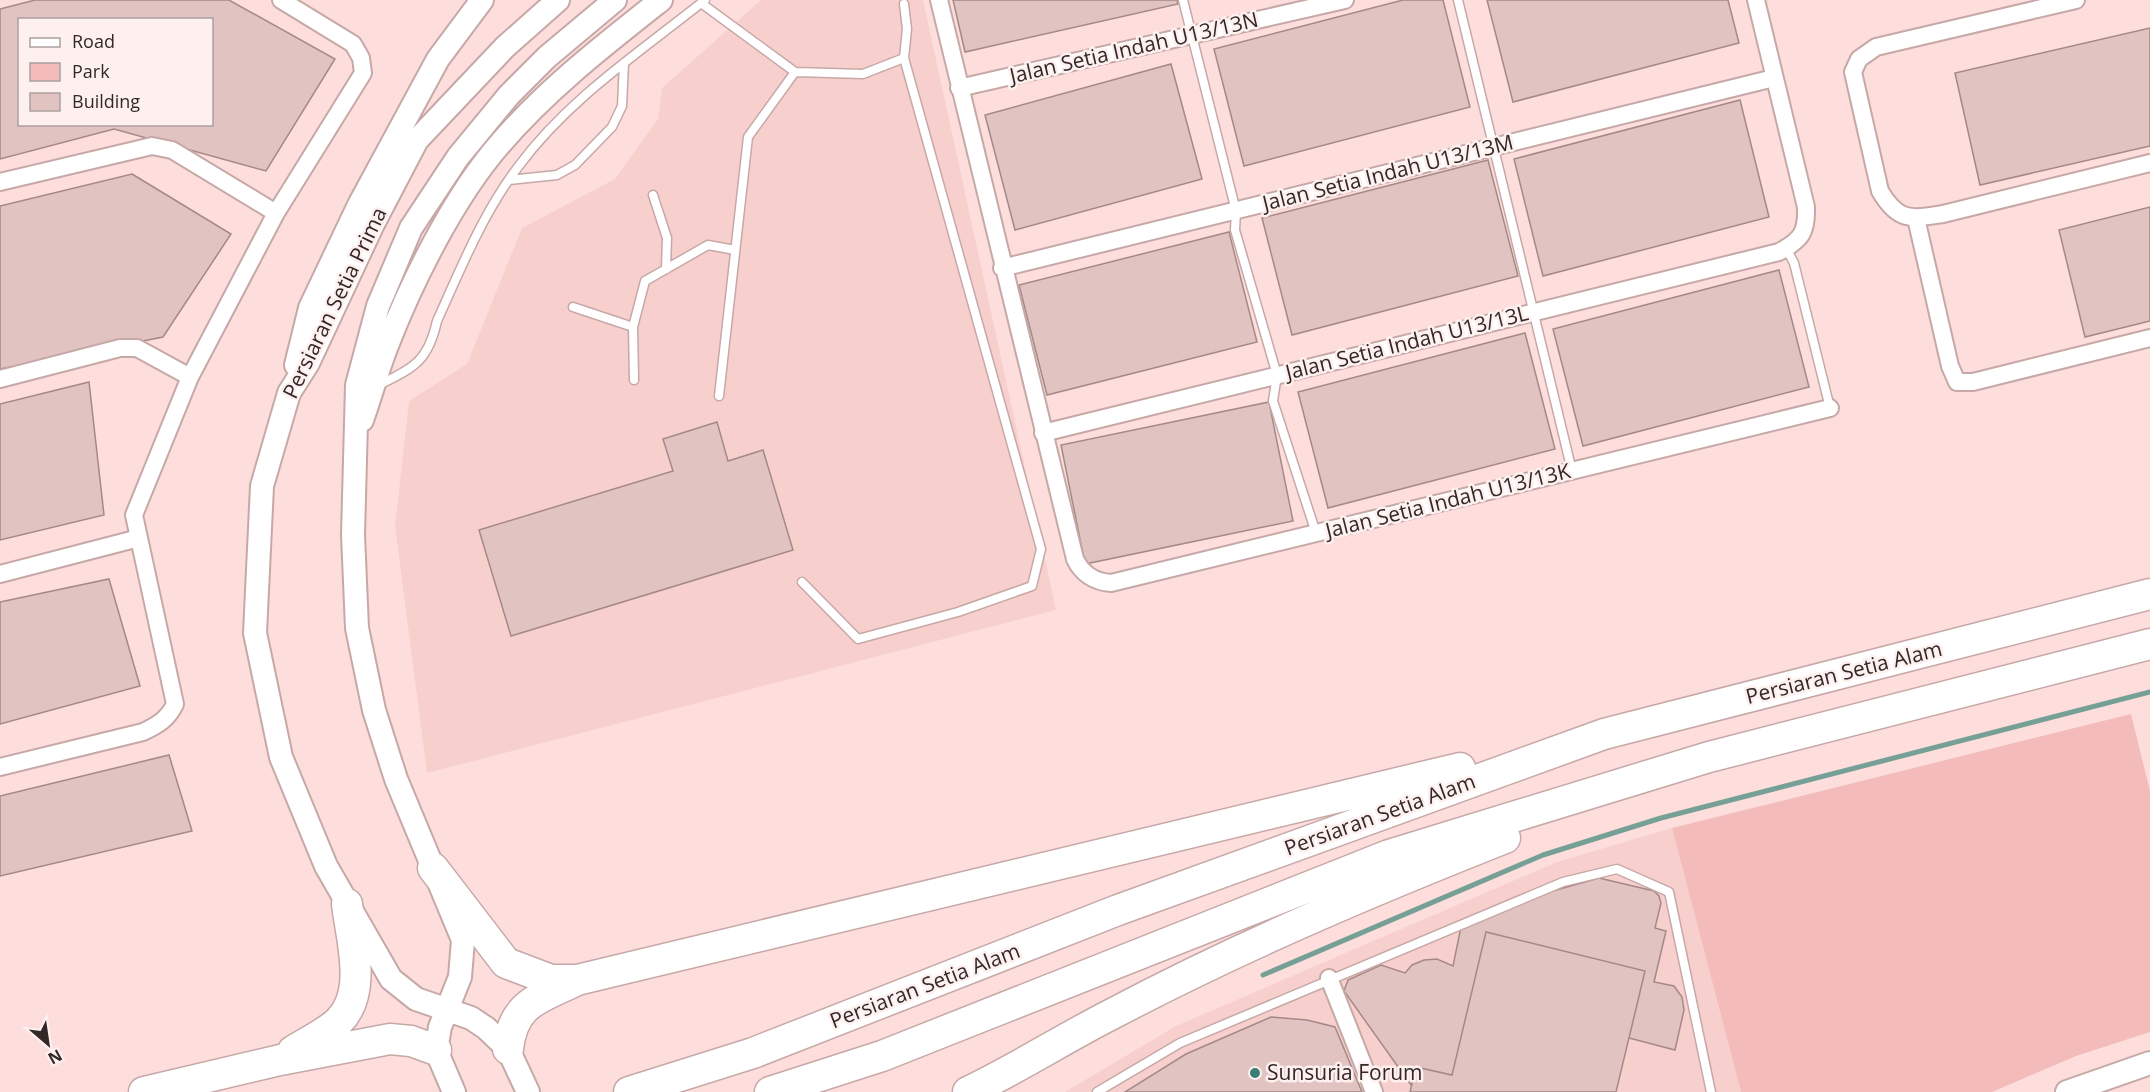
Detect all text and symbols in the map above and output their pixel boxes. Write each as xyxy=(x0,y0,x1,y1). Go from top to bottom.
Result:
street label: Jalan Setia Indah U13/13N xyxy=(1005,5,1261,90)
legend xyxy=(18,18,213,126)
text: Road xyxy=(72,29,115,53)
text: Park xyxy=(72,59,110,83)
text: Building xyxy=(72,89,140,113)
street label: Jalan Setia Indah U13/13M xyxy=(1258,127,1516,217)
street label: Persiaran Setia Prima xyxy=(276,202,393,403)
street label: Jalan Setia Indah U13/13L xyxy=(1280,298,1531,386)
street label: Jalan Setia Indah U13/13K xyxy=(1320,456,1573,544)
street label: Persiaran Setia Alam xyxy=(1743,634,1945,710)
street label: Persiaran Setia Alam xyxy=(1280,766,1479,862)
street label: Persiaran Setia Alam xyxy=(826,936,1024,1034)
north arrow xyxy=(18,1014,78,1074)
text: N xyxy=(44,1044,66,1070)
place label: Sunsuria Forum xyxy=(1267,1058,1423,1086)
marker: Sunsuria Forum xyxy=(1248,1066,1262,1080)

